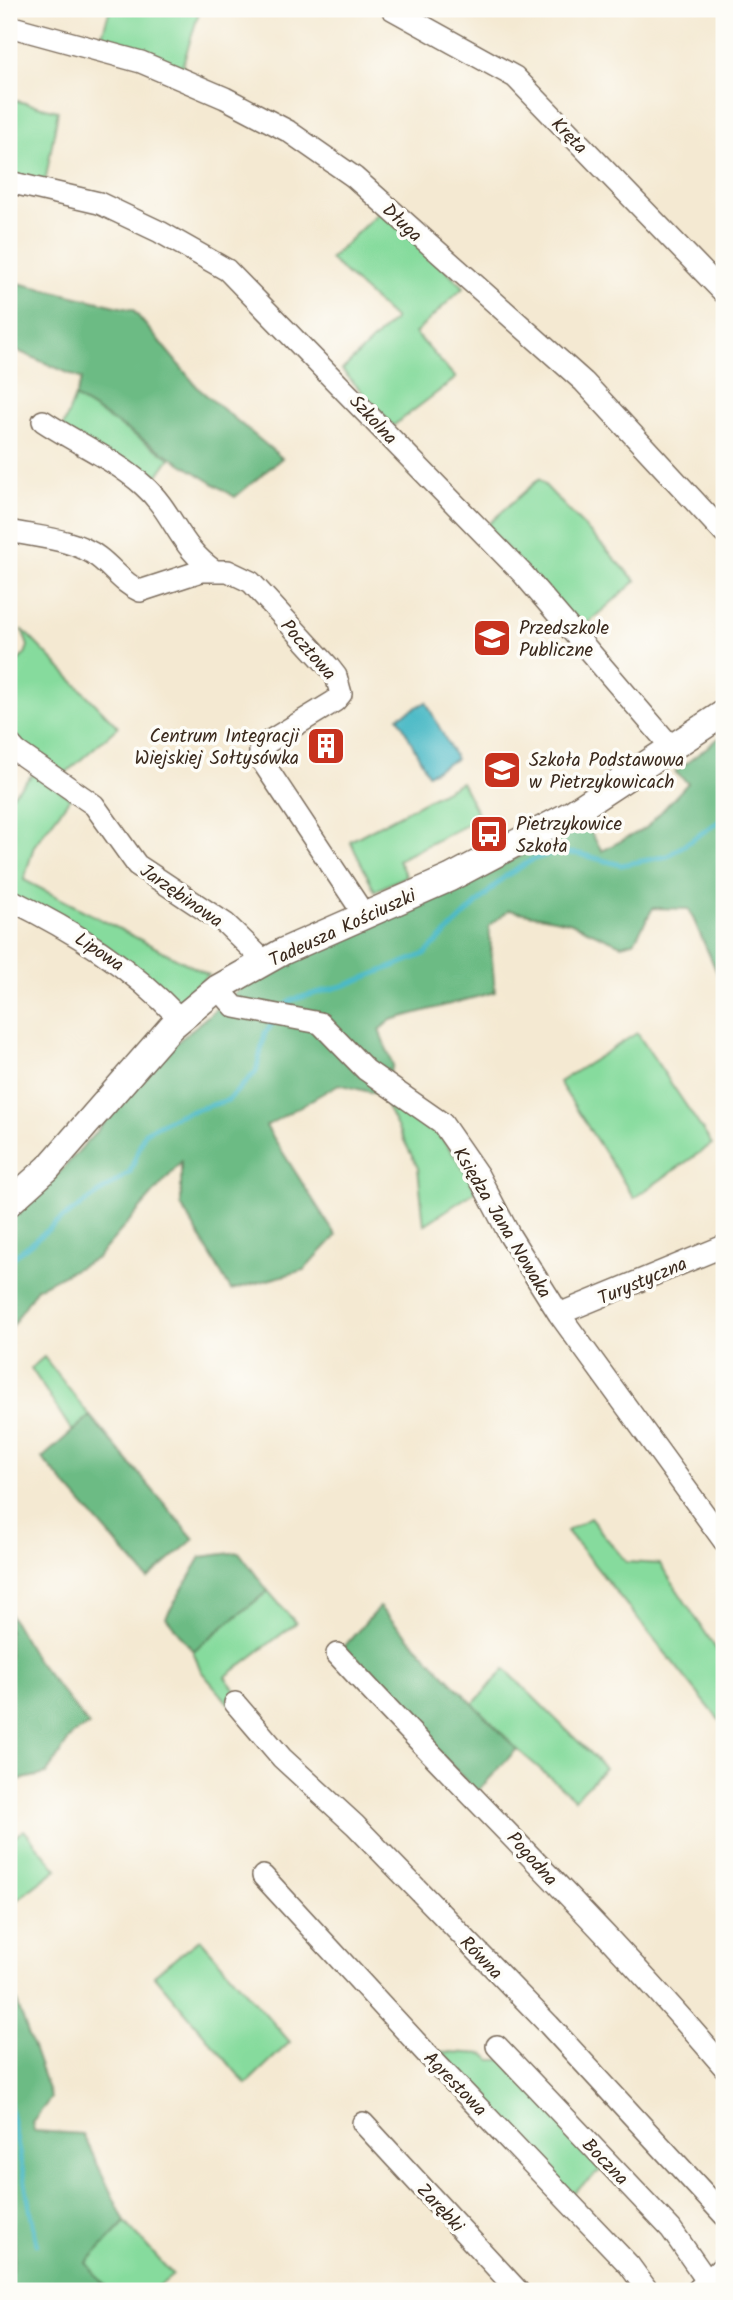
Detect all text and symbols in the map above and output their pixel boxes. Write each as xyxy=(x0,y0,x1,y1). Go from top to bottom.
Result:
street label: Kręta xyxy=(543,111,594,162)
street label: Długa xyxy=(375,197,429,250)
street label: Szkolna xyxy=(341,388,404,452)
street label: Pocztowa xyxy=(272,613,343,688)
place label: Przedszkole Publiczne xyxy=(519,614,610,666)
school or university icon: Przedszkole Publiczne xyxy=(471,617,513,659)
place label: Centrum Integracji Wiejskiej Sołtysówka xyxy=(135,722,300,774)
building icon: Centrum Integracji Wiejskiej Sołtysówka xyxy=(305,725,347,767)
place label: Szkoła Podstawowa w Pietrzykowicach xyxy=(529,746,684,798)
school or university icon: Szkoła Podstawowa w Pietrzykowicach xyxy=(481,749,523,791)
place label: Pietrzykowice Szkoła xyxy=(516,810,623,862)
bus stop icon: Pietrzykowice Szkoła xyxy=(468,813,510,855)
street label: Jarzębinowa xyxy=(133,857,229,936)
street label: Tadeusza Kościuszki xyxy=(264,881,423,976)
street label: Lipowa xyxy=(68,925,130,980)
street label: Księdza Jana Nowaka xyxy=(444,1142,558,1304)
street label: Turystyczna xyxy=(593,1250,692,1314)
street label: Pogodna xyxy=(499,1825,564,1894)
street label: Równa xyxy=(452,1929,509,1987)
street label: Agrestowa xyxy=(416,2045,494,2124)
street label: Boczna xyxy=(574,2132,635,2193)
street label: Zarębki xyxy=(409,2177,472,2241)

